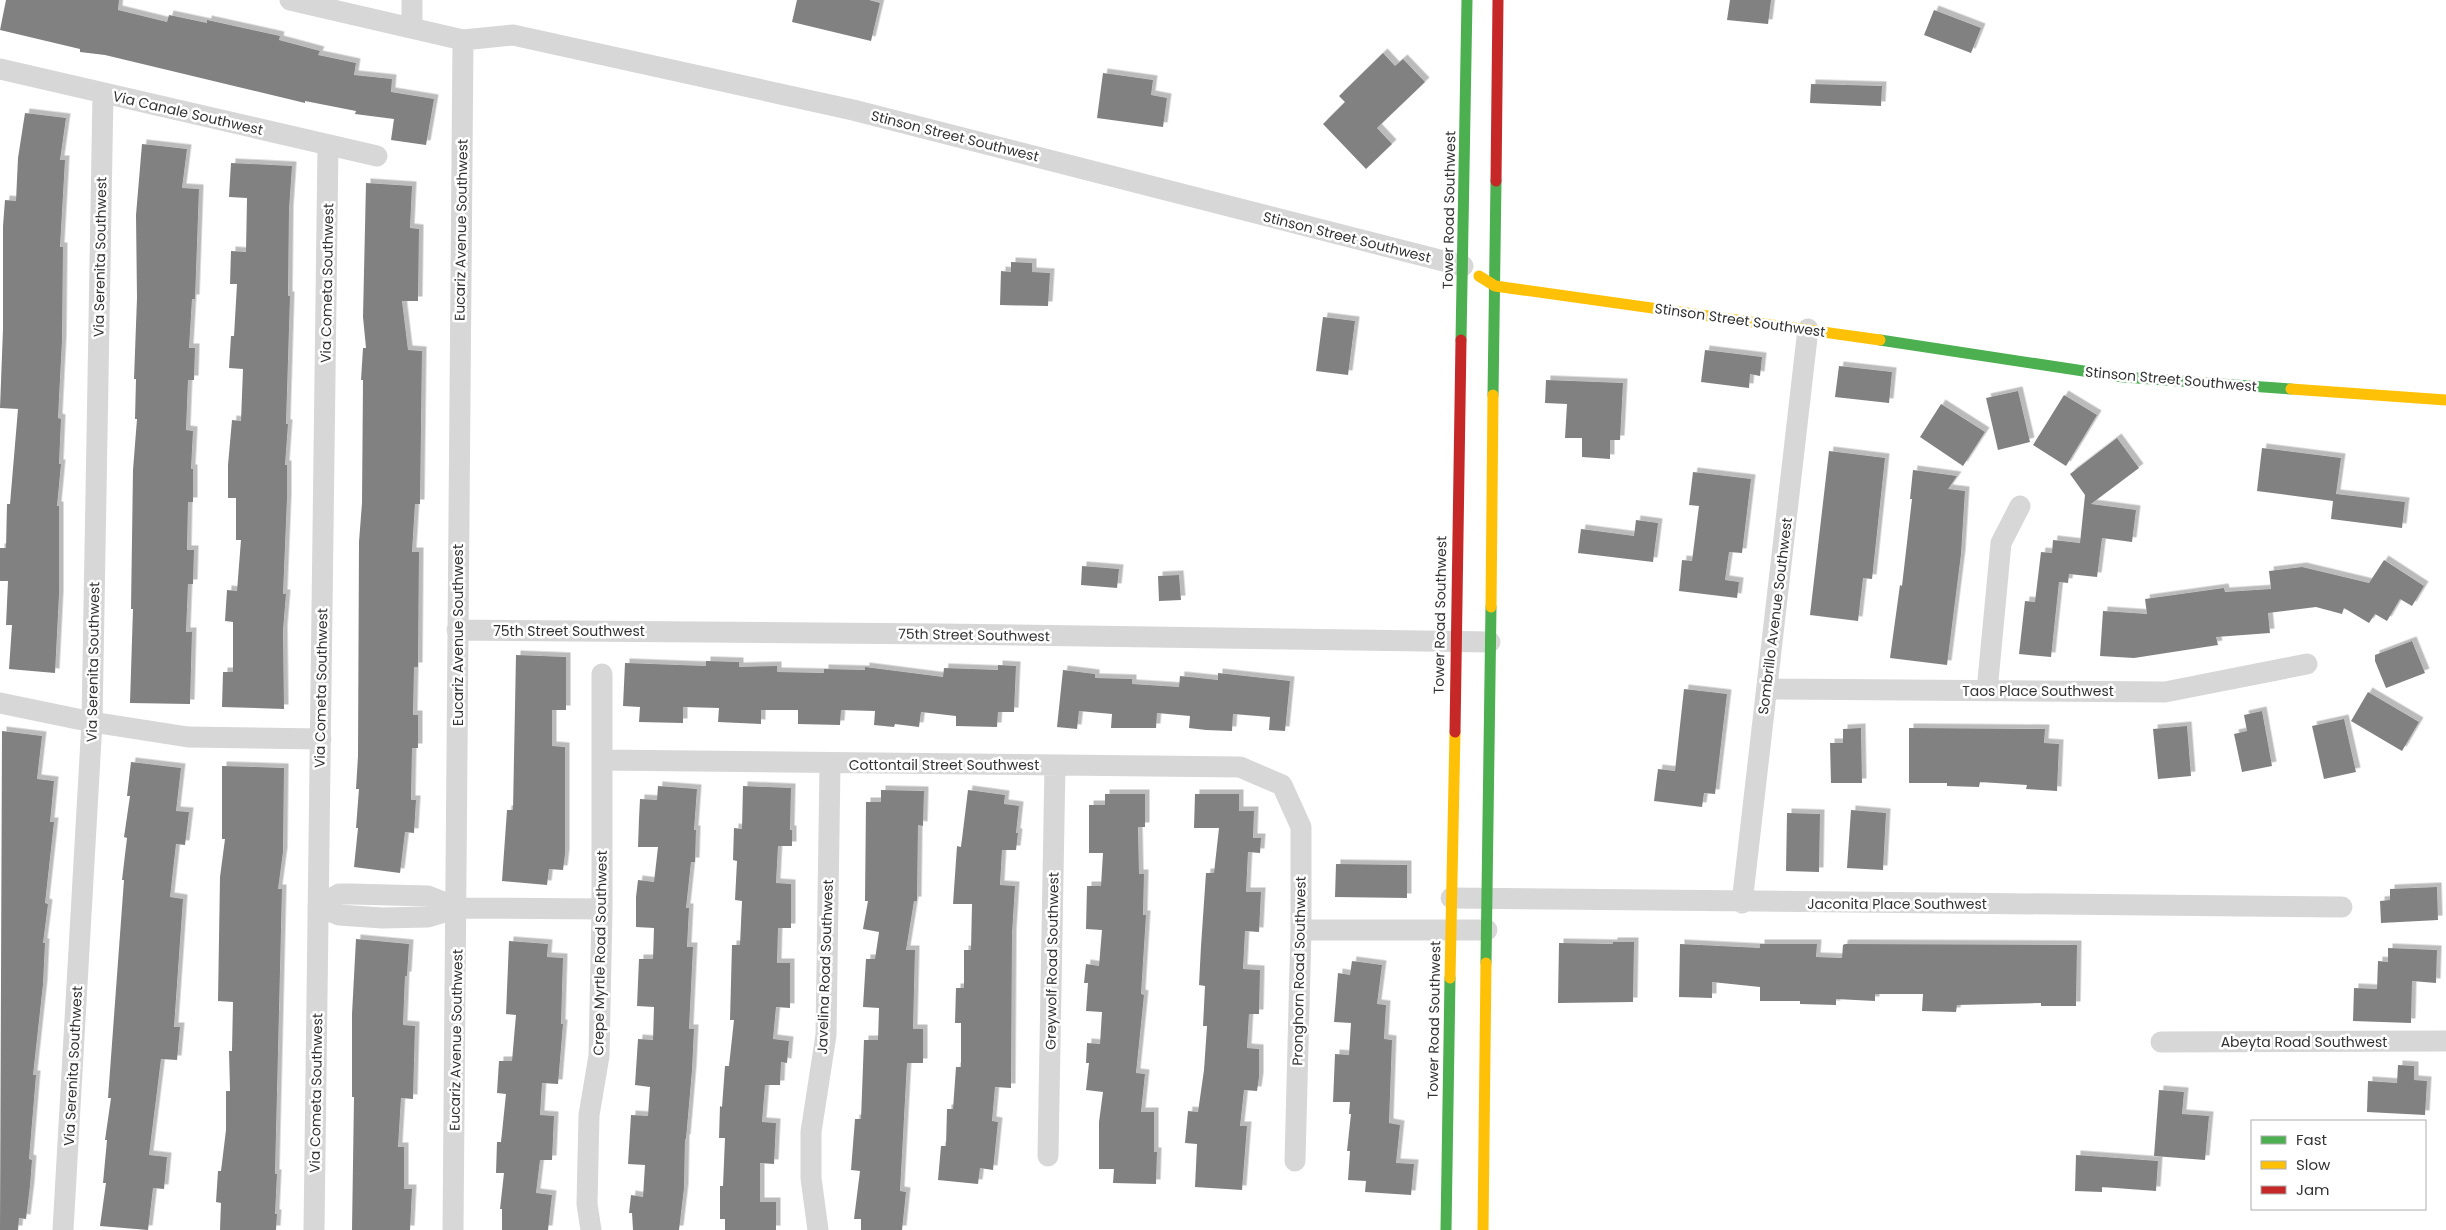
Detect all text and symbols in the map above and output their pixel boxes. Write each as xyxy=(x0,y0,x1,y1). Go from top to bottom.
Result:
street label: Via Canale Southwest xyxy=(111,86,265,140)
street label: Stinson Street Southwest xyxy=(869,105,1041,167)
street label: Tower Road Southwest xyxy=(1438,131,1460,289)
street label: Eucariz Avenue Southwest xyxy=(449,139,473,321)
street label: Via Serenita Southwest xyxy=(89,177,111,337)
street label: Via Cometa Southwest xyxy=(316,203,338,363)
street label: Stinson Street Southwest xyxy=(1261,206,1433,268)
street label: Stinson Street Southwest xyxy=(1653,298,1827,342)
street label: Stinson Street Southwest xyxy=(2084,362,2258,396)
street label: Sombrillo Avenue Southwest xyxy=(1753,516,1797,716)
street label: Tower Road Southwest xyxy=(1429,536,1451,694)
street label: Eucariz Avenue Southwest xyxy=(448,544,468,726)
street label: Via Serenita Southwest xyxy=(82,582,104,742)
street label: Via Cometa Southwest xyxy=(310,608,332,768)
street label: 75th Street Southwest xyxy=(493,621,645,641)
street label: 75th Street Southwest xyxy=(898,624,1050,646)
street label: Taos Place Southwest xyxy=(1962,681,2114,701)
street label: Cottontail Street Southwest xyxy=(849,755,1039,775)
street label: Crepe Myrtle Road Southwest xyxy=(588,850,612,1056)
street label: Greywolf Road Southwest xyxy=(1040,872,1064,1050)
street label: Pronghorn Road Southwest xyxy=(1287,876,1311,1066)
street label: Javelina Road Southwest xyxy=(812,879,838,1055)
street label: Jaconita Place Southwest xyxy=(1807,894,1987,914)
street label: Tower Road Southwest xyxy=(1423,941,1445,1099)
street label: Eucariz Avenue Southwest xyxy=(444,949,468,1131)
street label: Via Serenita Southwest xyxy=(59,985,87,1147)
street label: Via Cometa Southwest xyxy=(305,1013,327,1173)
street label: Abeyta Road Southwest xyxy=(2221,1032,2387,1052)
legend xyxy=(2251,1120,2426,1210)
text: Fast xyxy=(2296,1129,2327,1150)
text: Slow xyxy=(2296,1154,2331,1175)
text: Jam xyxy=(2296,1179,2330,1200)

